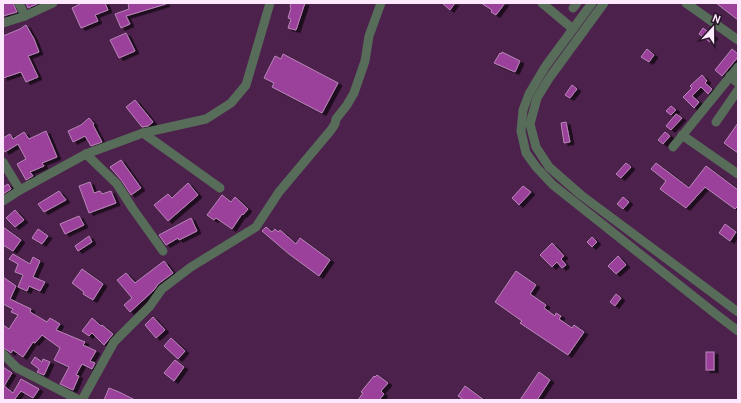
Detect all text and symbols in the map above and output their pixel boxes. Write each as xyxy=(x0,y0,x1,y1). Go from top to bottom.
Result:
north arrow xyxy=(693,8,733,48)
text: N xyxy=(710,11,723,27)

